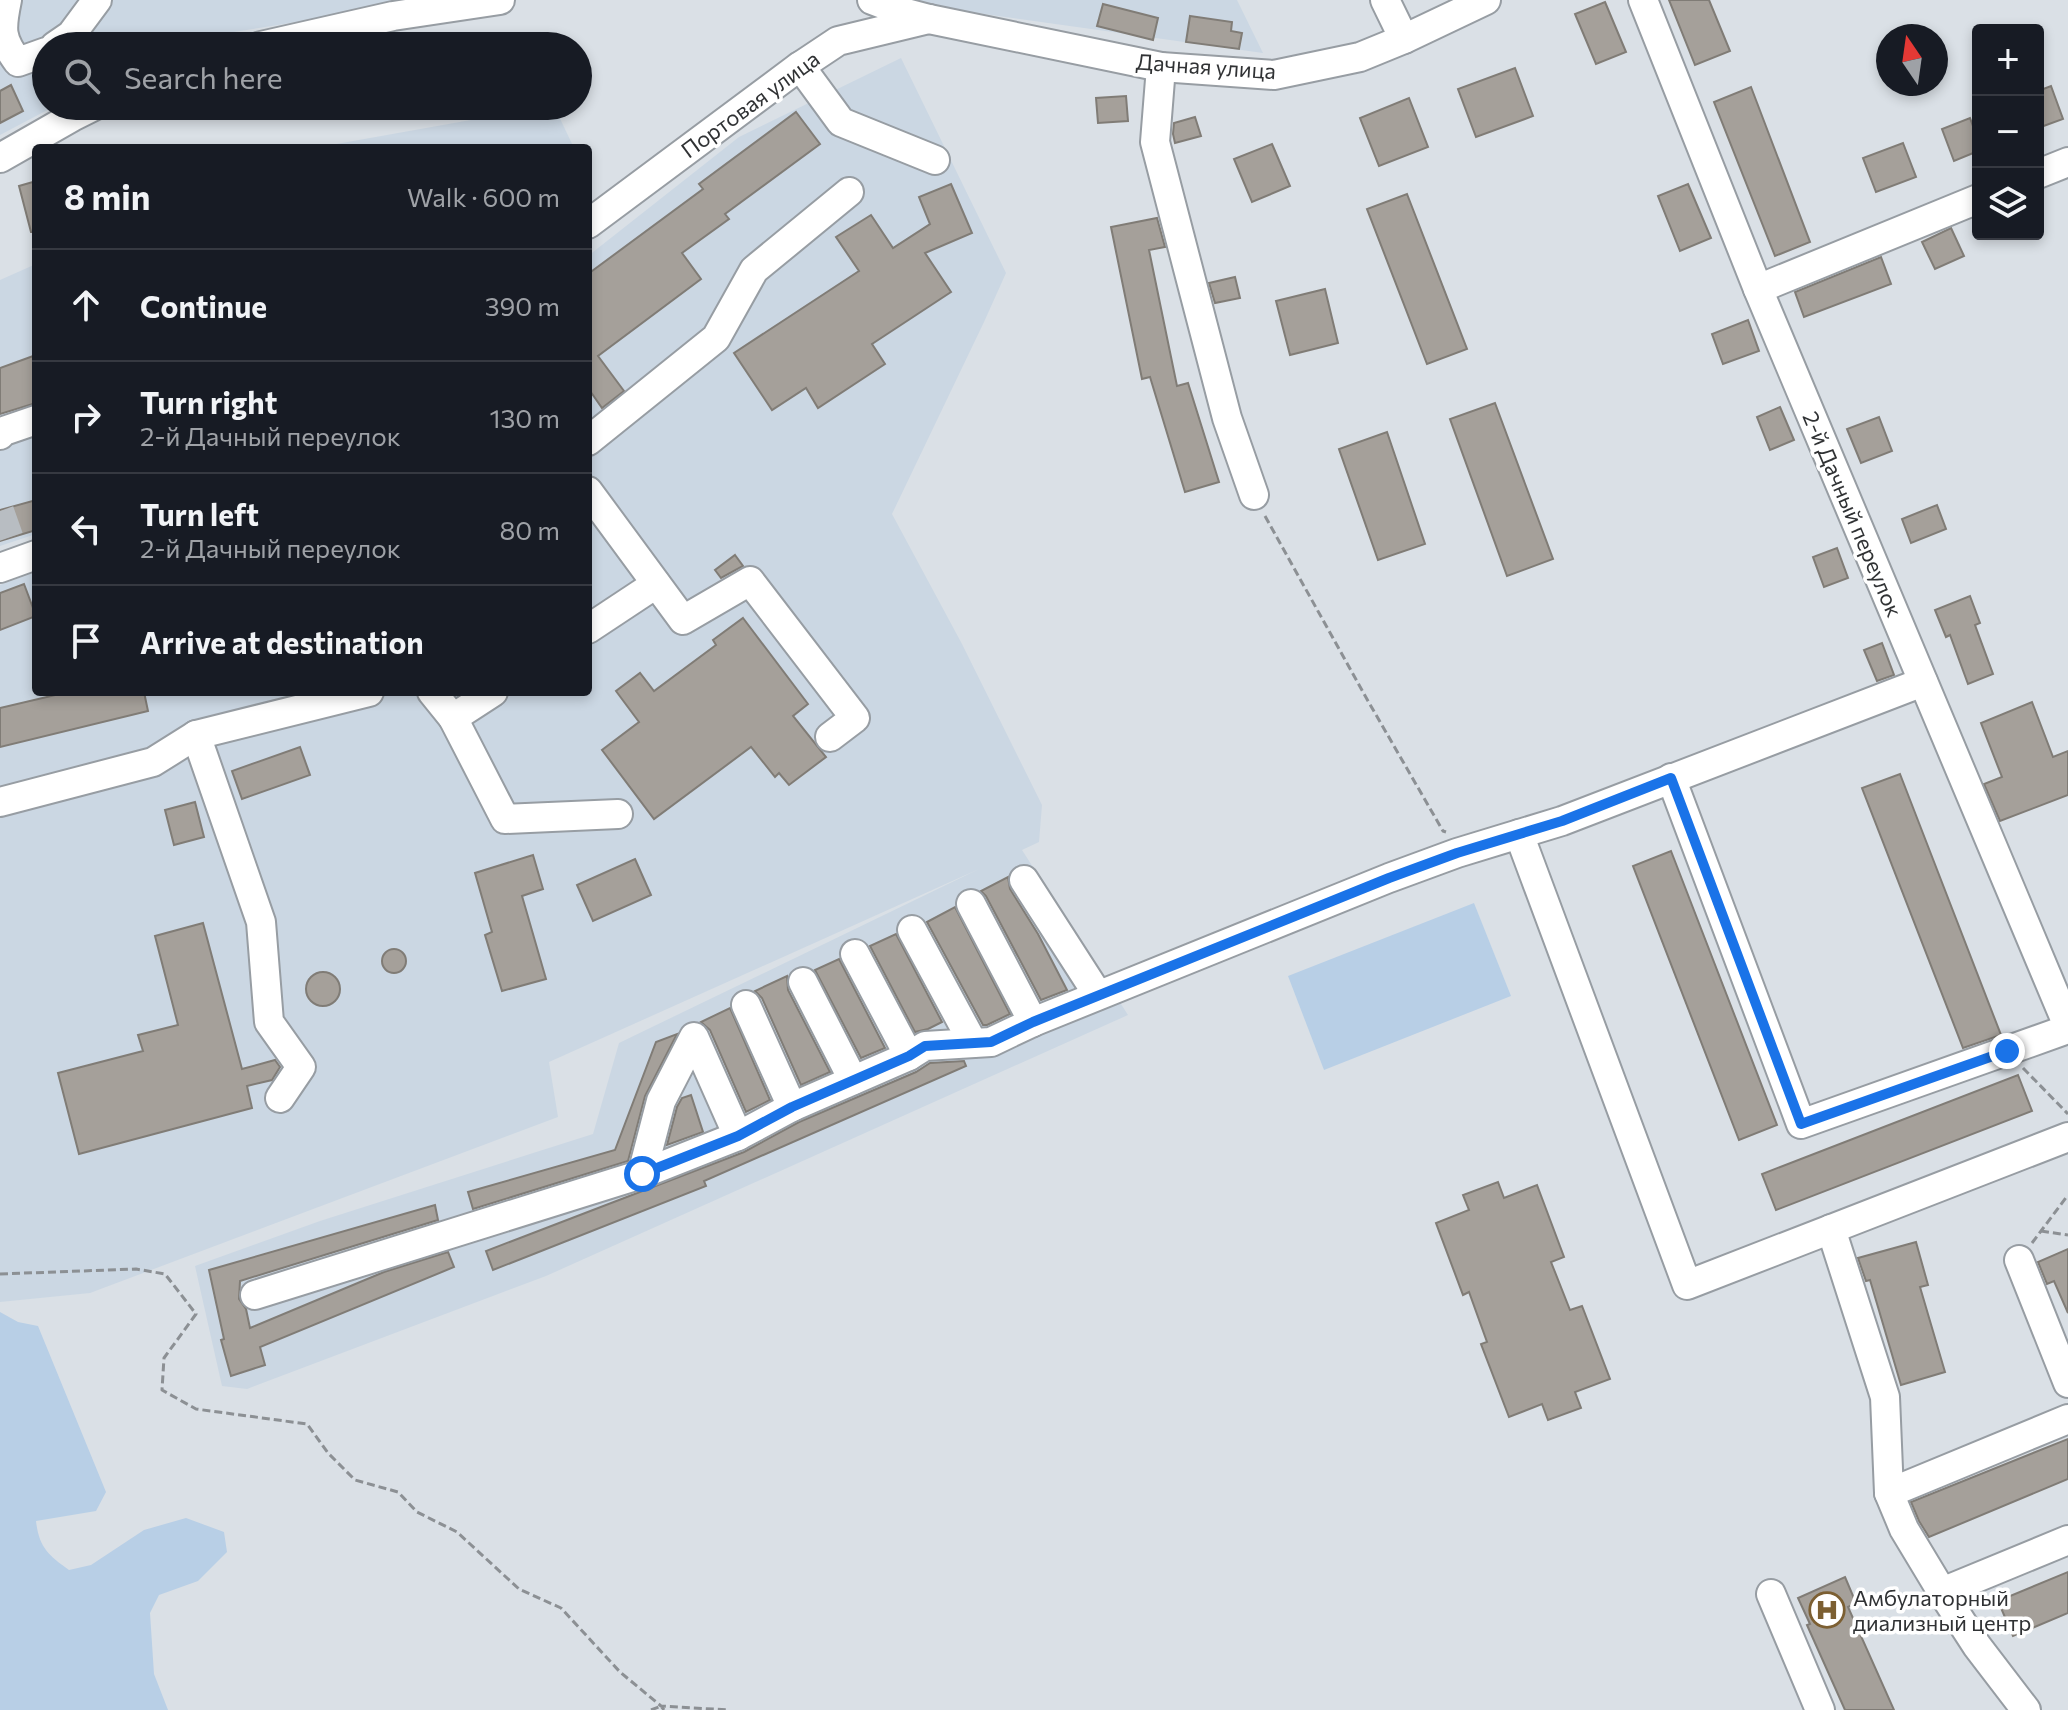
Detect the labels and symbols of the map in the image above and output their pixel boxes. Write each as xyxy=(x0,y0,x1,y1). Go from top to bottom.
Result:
north arrow xyxy=(1876,24,1948,96)
street label: Портовая улица xyxy=(675,45,825,163)
street label: Дачная улица xyxy=(1135,48,1277,84)
street label: 2-й Дачный переулок xyxy=(1797,407,1909,621)
route end xyxy=(1989,1033,2025,1069)
route start xyxy=(624,1156,660,1192)
place label: Амбулаторный диализный центр xyxy=(1853,1584,2031,1636)
hospital icon: Амбулаторный диализный центр xyxy=(1808,1591,1846,1629)

